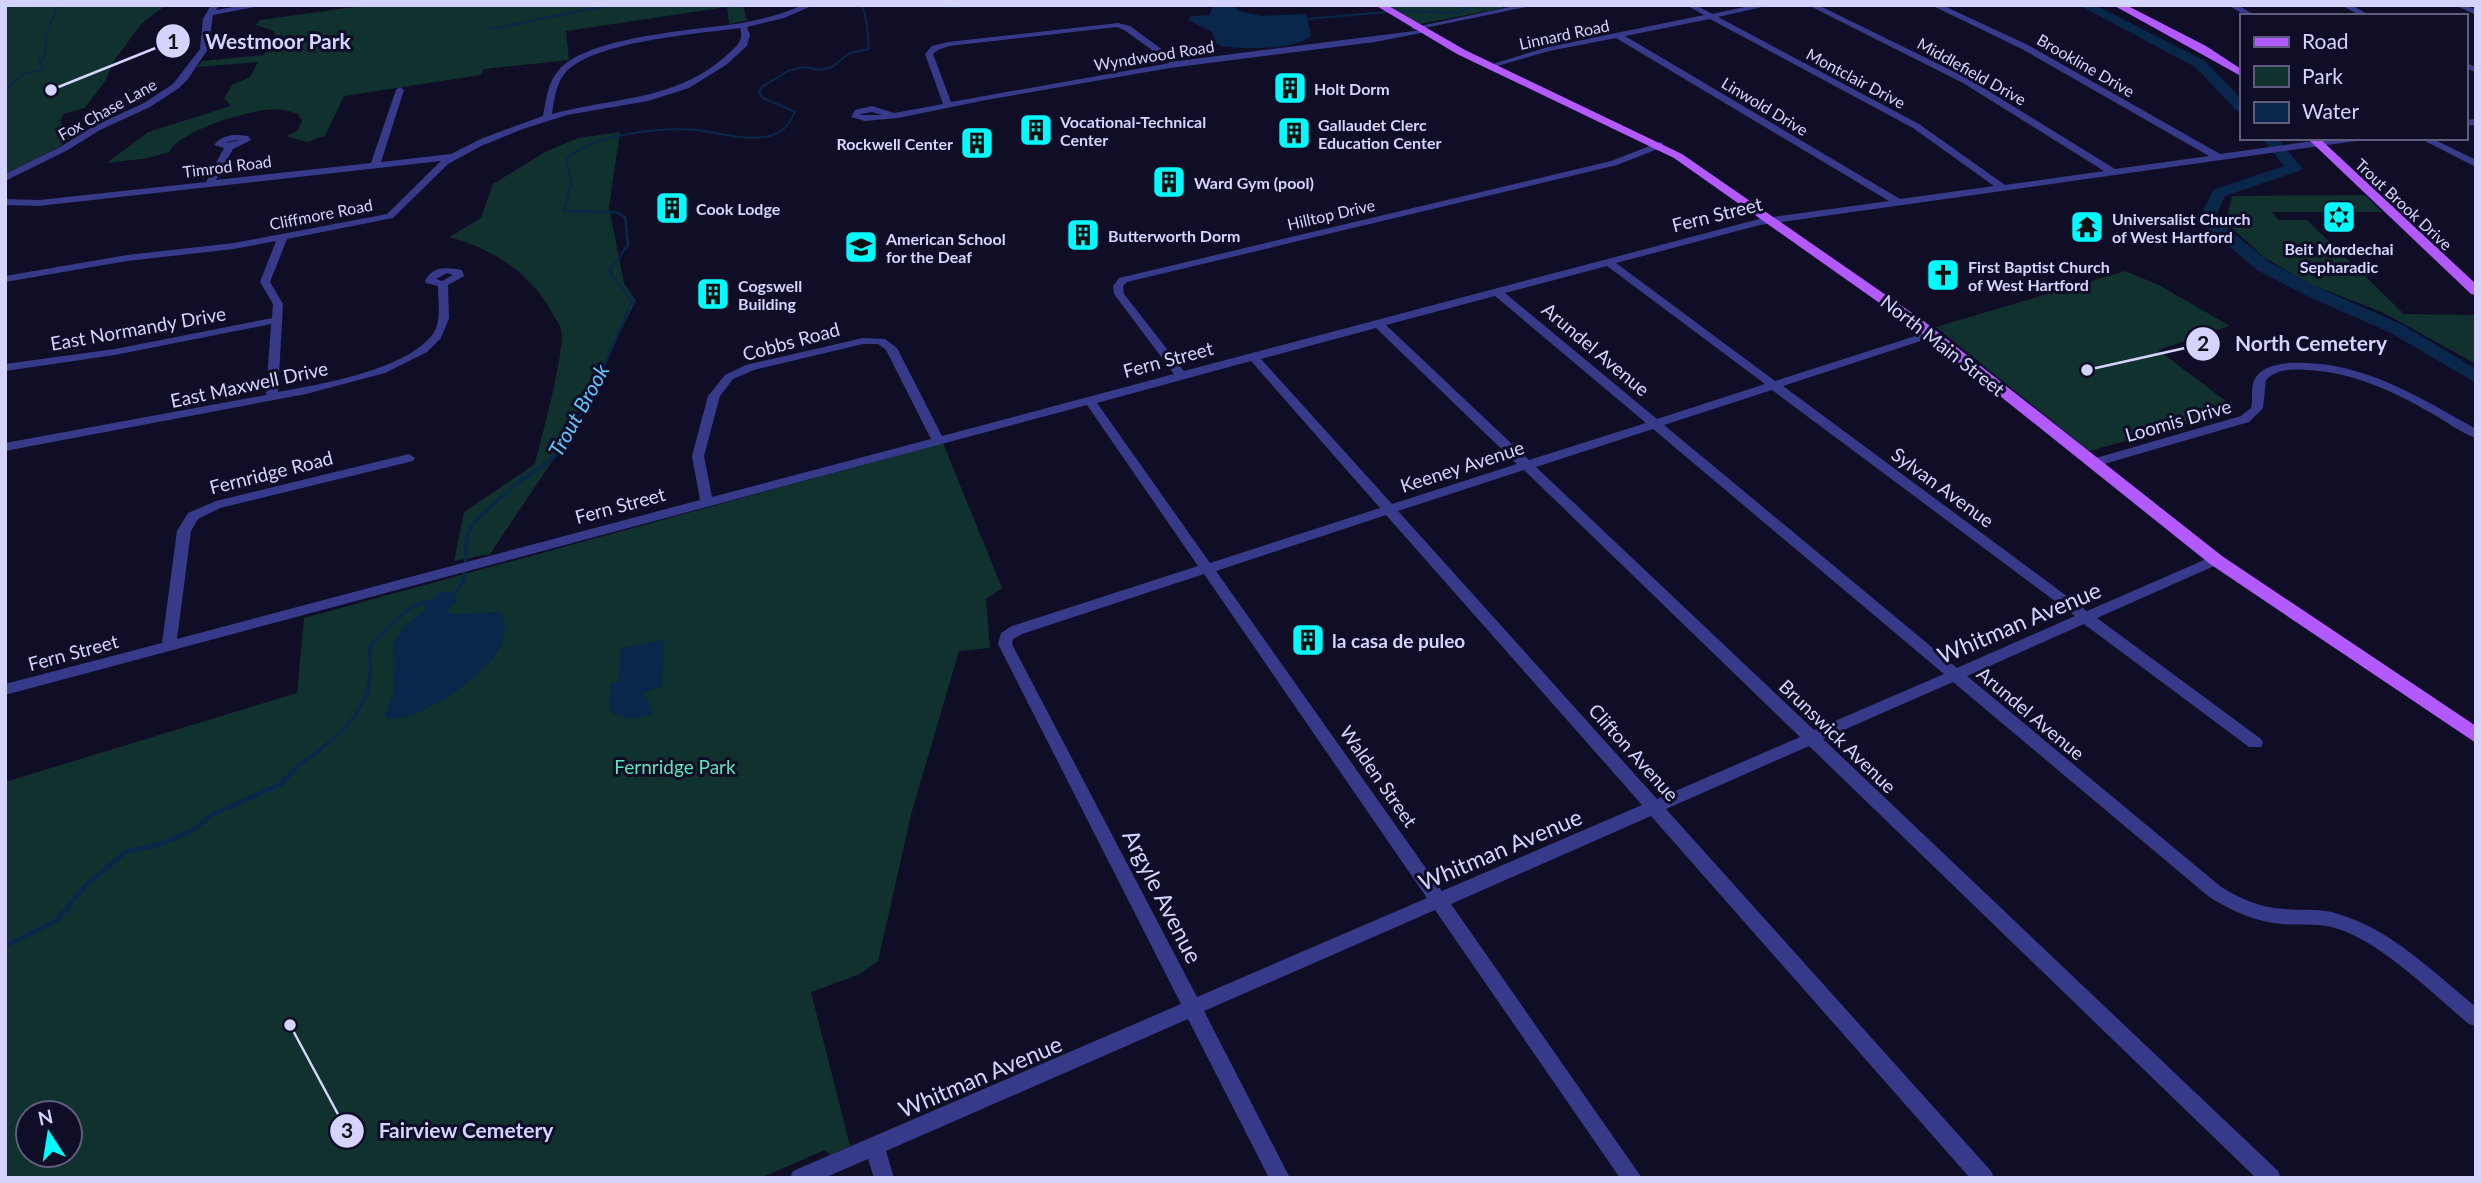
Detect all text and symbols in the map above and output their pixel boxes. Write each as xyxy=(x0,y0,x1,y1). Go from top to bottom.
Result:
legend xyxy=(2240,14,2467,140)
street label: Linnard Road xyxy=(1517,15,1611,53)
callout: Westmoor Park xyxy=(156,20,365,62)
text: 1 xyxy=(167,28,179,53)
text: Westmoor Park xyxy=(205,28,352,53)
text: Road xyxy=(2302,28,2349,53)
street label: Brookline Drive xyxy=(2034,29,2138,101)
street label: Middlefield Drive xyxy=(1914,33,2030,109)
street label: Wyndwood Road xyxy=(1092,36,1216,74)
street label: Montclair Drive xyxy=(1803,44,1909,112)
text: Park xyxy=(2302,63,2343,88)
building icon: Holt Dorm xyxy=(1271,69,1309,107)
street label: Linwold Drive xyxy=(1718,73,1812,139)
street label: Fox Chase Lane xyxy=(54,74,160,144)
place label: Holt Dorm xyxy=(1314,79,1390,98)
text: Water xyxy=(2302,98,2359,123)
building icon: Vocational-Technical Center xyxy=(1017,111,1055,149)
place label: Vocational-Technical Center xyxy=(1059,112,1206,149)
building icon: Gallaudet Clerc Education Center xyxy=(1275,114,1313,152)
place label: Gallaudet Clerc Education Center xyxy=(1318,115,1441,152)
building icon: Rockwell Center xyxy=(958,124,996,162)
place label: Rockwell Center xyxy=(836,134,953,153)
street label: Timrod Road xyxy=(181,151,273,181)
street label: Trout Brook Drive xyxy=(2352,154,2456,254)
building icon: Ward Gym (pool) xyxy=(1150,163,1188,201)
place label: Ward Gym (pool) xyxy=(1194,173,1314,192)
building icon: Cook Lodge xyxy=(653,189,691,227)
street label: Fern Street xyxy=(1669,192,1765,236)
street label: Cliffmore Road xyxy=(268,195,374,233)
street label: Hilltop Drive xyxy=(1285,195,1377,233)
synagogue icon: Beit Mordechai Sepharadic xyxy=(2320,198,2358,236)
place label: Cook Lodge xyxy=(696,199,781,218)
temple icon: Universalist Church of West Hartford xyxy=(2068,208,2106,246)
place label: Universalist Church of West Hartford xyxy=(2112,209,2251,246)
building icon: Butterworth Dorm xyxy=(1064,216,1102,254)
place label: Butterworth Dorm xyxy=(1108,226,1240,245)
school or university icon: American School for the Deaf xyxy=(842,228,880,266)
place label: American School for the Deaf xyxy=(885,229,1006,266)
place label: Beit Mordechai Sepharadic xyxy=(2284,239,2394,276)
church icon: First Baptist Church of West Hartford xyxy=(1924,256,1962,294)
place label: First Baptist Church of West Hartford xyxy=(1968,257,2110,294)
building icon: Cogswell Building xyxy=(694,275,732,313)
place label: Cogswell Building xyxy=(738,276,802,313)
street label: North Main Street xyxy=(1876,289,2010,401)
street label: Arundel Avenue xyxy=(1538,297,1654,401)
street label: East Normandy Drive xyxy=(48,301,228,355)
street label: Cobbs Road xyxy=(740,317,842,365)
callout: North Cemetery xyxy=(2186,323,2401,365)
text: 2 xyxy=(2197,330,2209,355)
text: North Cemetery xyxy=(2235,330,2388,355)
street label: Fern Street xyxy=(1120,336,1216,382)
street label: East Maxwell Drive xyxy=(168,356,330,412)
water label: Trout Brook xyxy=(542,359,614,461)
street label: Loomis Drive xyxy=(2122,394,2234,446)
street label: Keeney Avenue xyxy=(1397,435,1527,497)
street label: Sylvan Avenue xyxy=(1887,442,1999,532)
street label: Fernridge Road xyxy=(207,446,335,498)
street label: Fern Street xyxy=(572,482,668,528)
street label: Whitman Avenue xyxy=(1933,575,2105,669)
building icon: la casa de puleo xyxy=(1289,621,1327,659)
street label: Fern Street xyxy=(25,629,121,675)
place label: la casa de puleo xyxy=(1332,629,1465,652)
street label: Arundel Avenue xyxy=(1973,661,2089,765)
street label: Brunswick Avenue xyxy=(1775,674,1901,798)
street label: Clifton Avenue xyxy=(1584,699,1684,805)
street label: Walden Street xyxy=(1336,721,1423,831)
park label: Fernridge Park xyxy=(614,755,736,778)
street label: Whitman Avenue xyxy=(1414,802,1586,896)
street label: Argyle Avenue xyxy=(1117,824,1209,968)
street label: Whitman Avenue xyxy=(894,1029,1066,1123)
north arrow xyxy=(14,1099,84,1169)
text: N xyxy=(36,1104,55,1130)
callout: Fairview Cemetery xyxy=(330,1110,568,1152)
text: 3 xyxy=(341,1117,353,1142)
text: Fairview Cemetery xyxy=(379,1117,554,1142)

